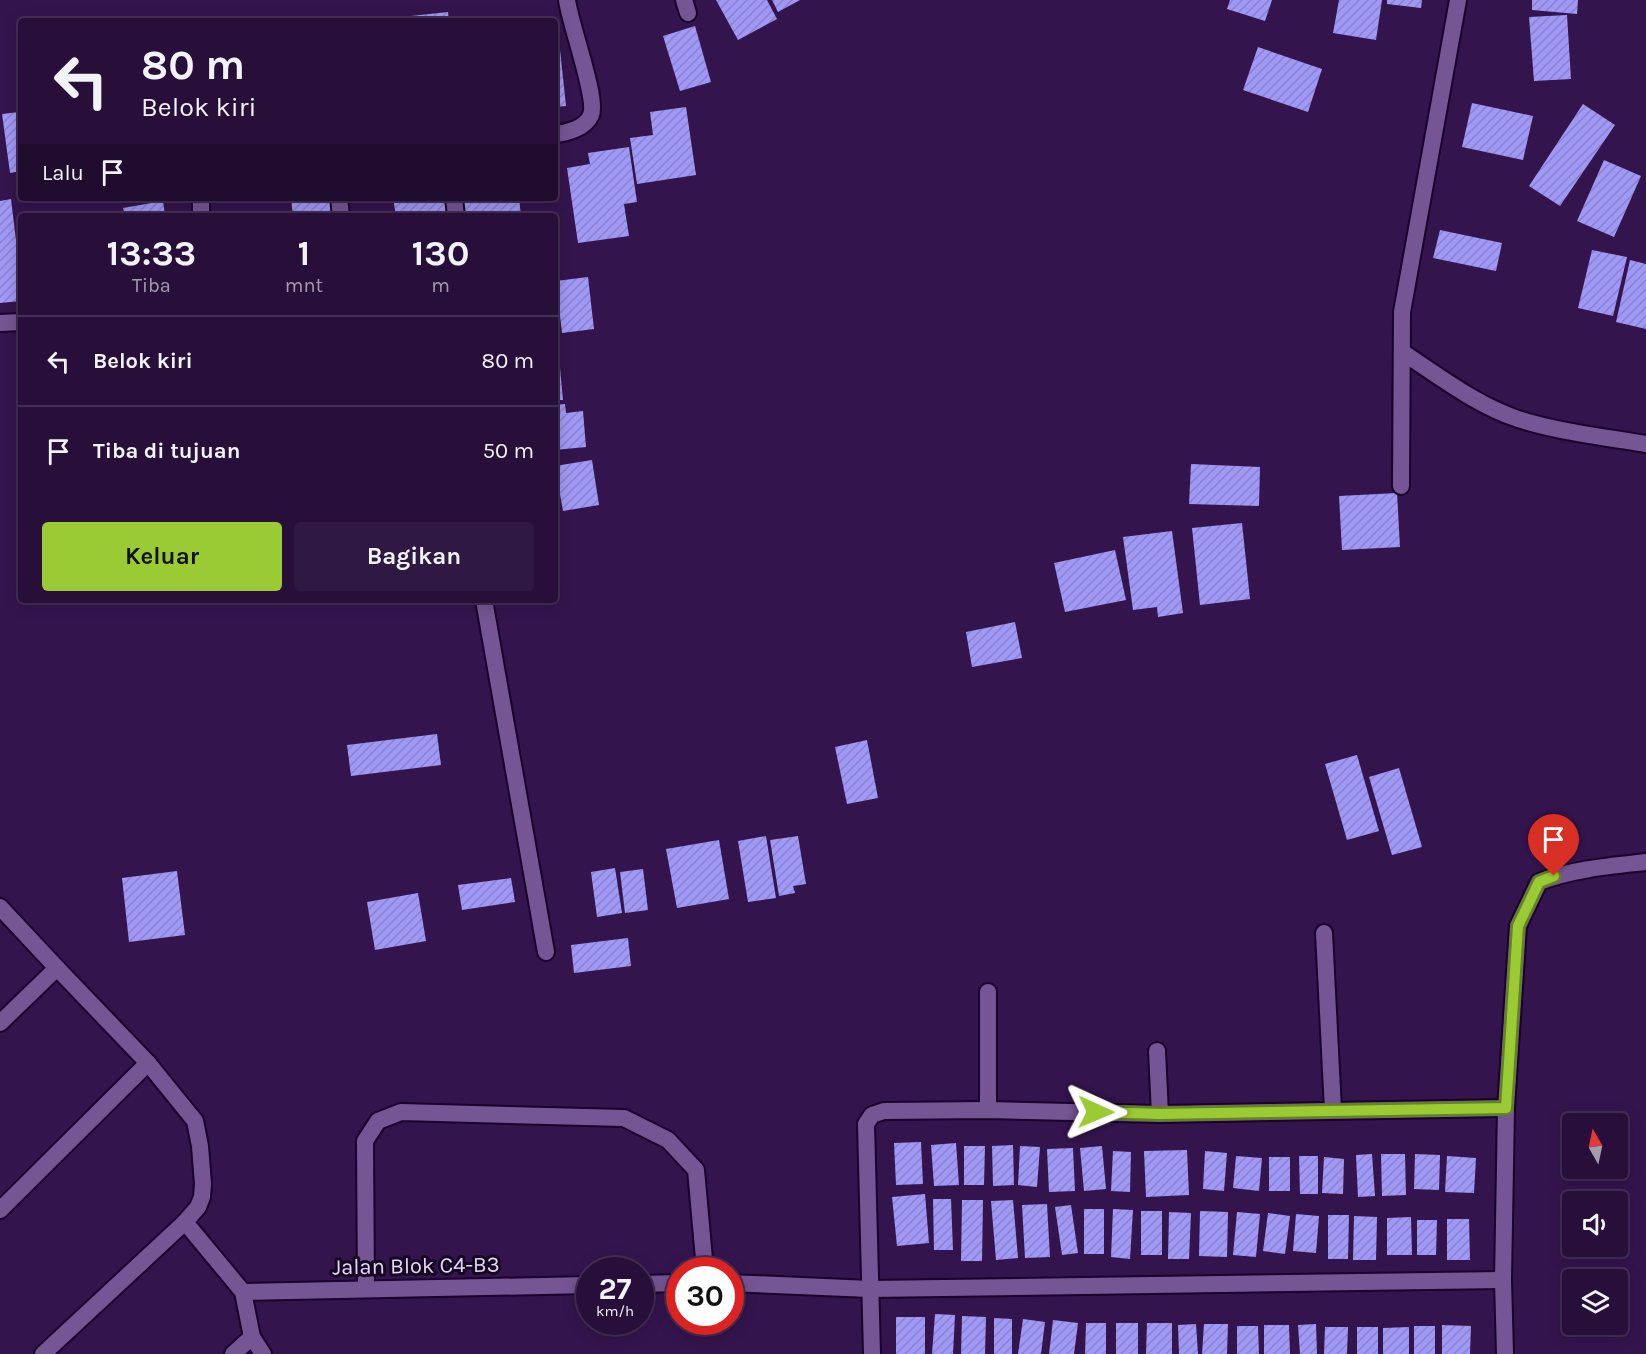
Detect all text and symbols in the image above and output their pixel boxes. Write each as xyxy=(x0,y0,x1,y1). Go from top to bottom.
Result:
text: 80 m xyxy=(141,40,245,90)
icon: left xyxy=(42,42,120,120)
text: Belok kiri xyxy=(141,91,257,123)
icon: arrive xyxy=(96,156,129,189)
text: Lalu xyxy=(42,160,84,186)
text: 13:33 xyxy=(106,232,196,274)
text: 1 xyxy=(297,232,310,274)
text: 130 xyxy=(411,232,469,274)
text: Tiba xyxy=(132,274,171,297)
text: mnt xyxy=(285,274,323,297)
text: m xyxy=(431,274,450,297)
icon: left xyxy=(42,345,75,378)
text: Belok kiri xyxy=(93,348,193,374)
text: 80 m xyxy=(482,348,534,374)
icon: arrive xyxy=(42,435,75,468)
text: Tiba di tujuan xyxy=(93,438,240,464)
text: 50 m xyxy=(483,438,534,464)
button: Keluar xyxy=(42,522,282,591)
button: Bagikan xyxy=(294,522,534,591)
pin xyxy=(1528,814,1579,876)
icon: arrive xyxy=(1537,823,1570,856)
position arrow xyxy=(1064,1080,1128,1144)
north arrow xyxy=(1562,1113,1628,1179)
map controls xyxy=(1562,1113,1628,1335)
button: sound xyxy=(1562,1191,1628,1257)
street label: Jalan Blok C4-B3 xyxy=(332,1252,500,1280)
speed limit sign: 30 xyxy=(666,1257,744,1335)
button: layers xyxy=(1562,1269,1628,1335)
text: 27 xyxy=(598,1271,632,1307)
text: km/h xyxy=(596,1302,634,1320)

